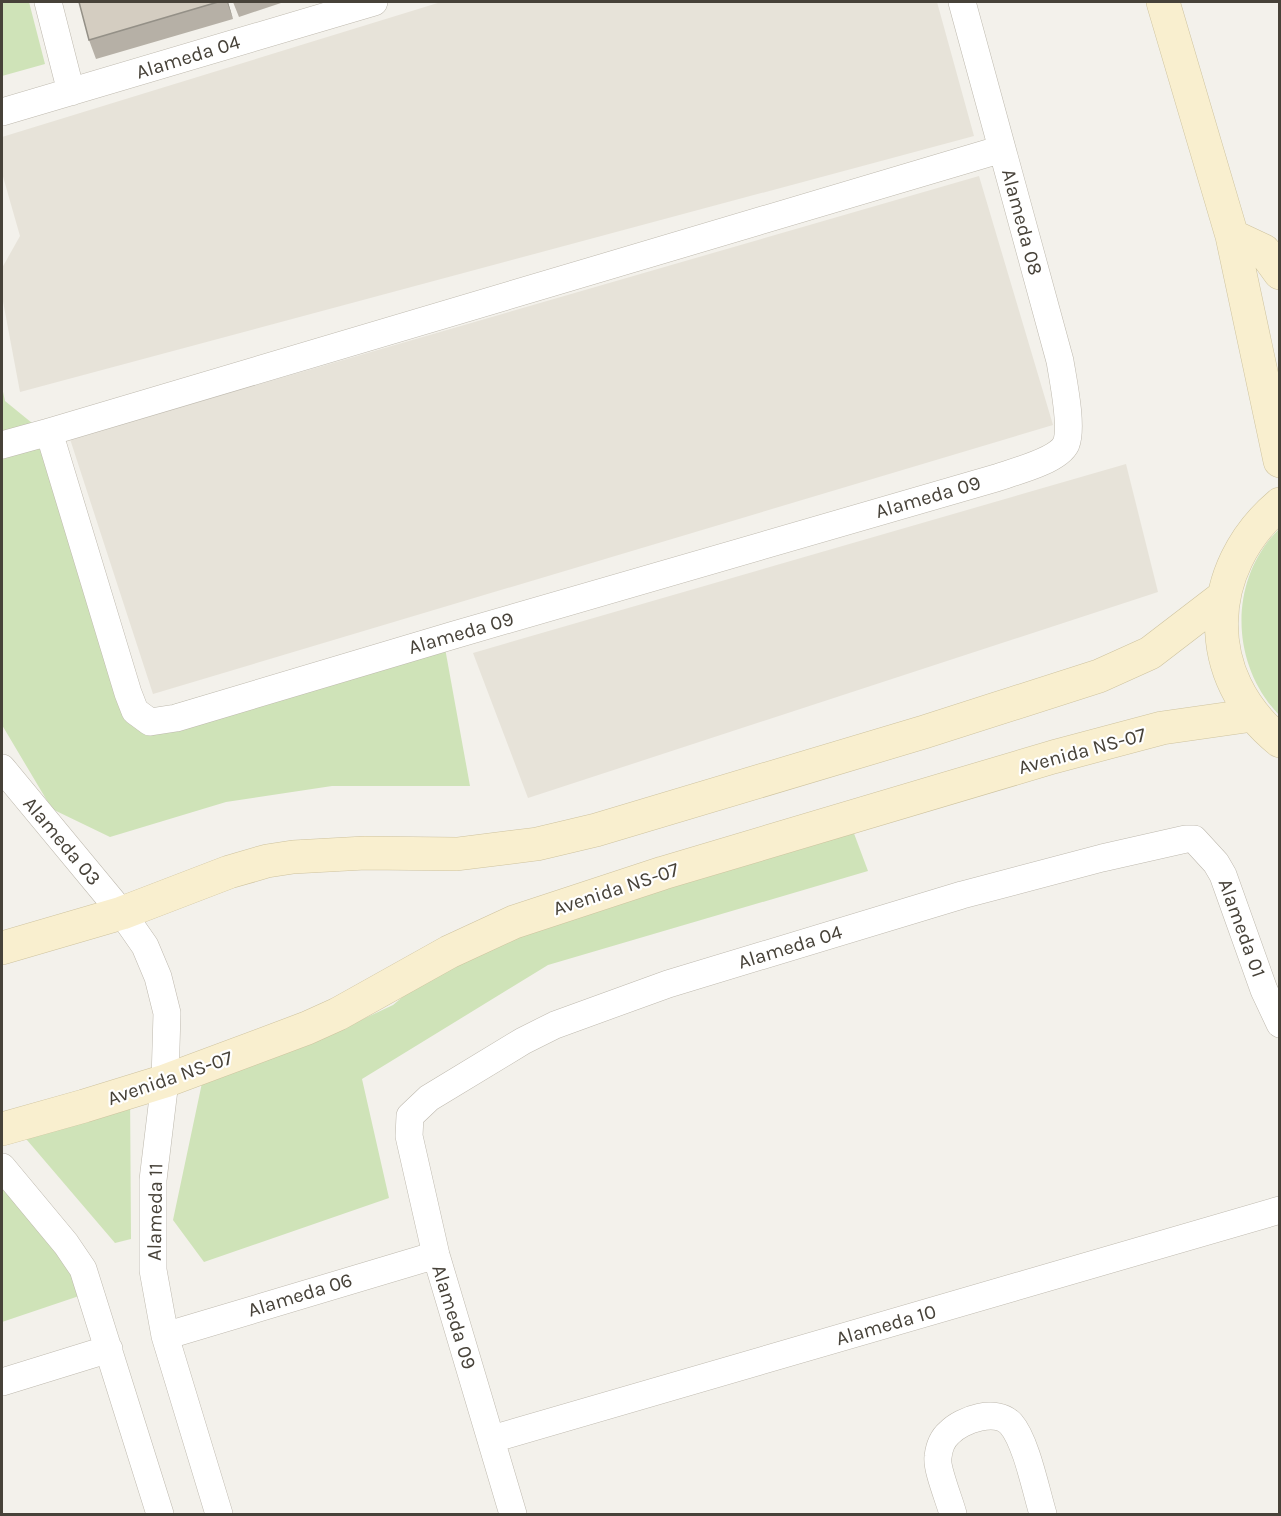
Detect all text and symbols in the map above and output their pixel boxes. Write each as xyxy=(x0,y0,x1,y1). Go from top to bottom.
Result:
street label: Alameda 04 xyxy=(133,30,243,84)
street label: Alameda 08 xyxy=(997,166,1047,278)
street label: Alameda 09 xyxy=(873,471,983,523)
street label: Alameda 09 xyxy=(406,607,516,659)
street label: Avenida NS-07 xyxy=(1016,723,1149,779)
street label: Alameda 03 xyxy=(18,792,106,890)
street label: Avenida NS-07 xyxy=(550,858,682,920)
street label: Alameda 01 xyxy=(1214,876,1270,980)
street label: Alameda 04 xyxy=(735,920,845,974)
street label: Avenida NS-07 xyxy=(104,1046,236,1110)
street label: Alameda 11 xyxy=(143,1163,167,1261)
street label: Alameda 09 xyxy=(427,1262,481,1372)
street label: Alameda 06 xyxy=(245,1268,355,1322)
street label: Alameda 10 xyxy=(833,1300,939,1350)

